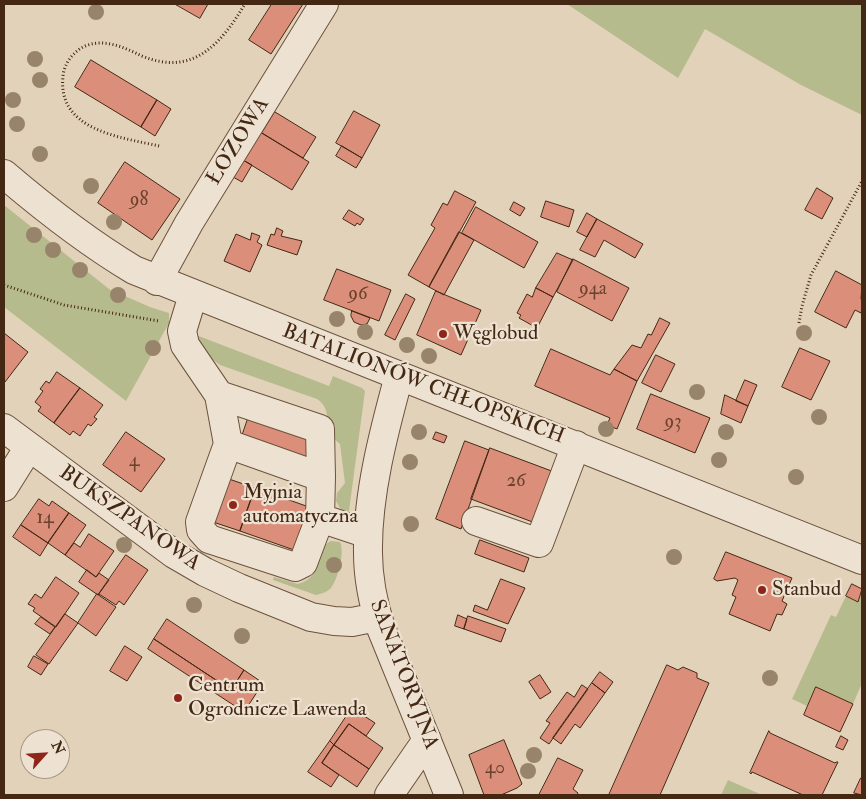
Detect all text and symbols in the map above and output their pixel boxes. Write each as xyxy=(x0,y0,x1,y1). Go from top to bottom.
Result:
street label: ŁOZOWA xyxy=(202,94,276,190)
house number: 98 xyxy=(130,190,148,212)
house number: 94a xyxy=(579,279,607,301)
house number: 96 xyxy=(348,284,368,306)
street label: BATALIONÓW CHŁOPSKICH xyxy=(278,319,568,451)
place label: Węglobud xyxy=(453,321,538,347)
marker: Węglobud xyxy=(437,328,449,340)
house number: 93 xyxy=(664,412,682,434)
house number: 4 xyxy=(129,451,139,473)
street label: BUKSZPANOWA xyxy=(54,461,204,577)
house number: 26 xyxy=(506,471,526,493)
place label: Myjnia automatyczna xyxy=(243,480,358,530)
marker: Myjnia automatyczna xyxy=(227,499,239,511)
house number: 14 xyxy=(36,508,54,530)
place label: Stanbud xyxy=(772,577,841,603)
marker: Stanbud xyxy=(756,584,768,596)
street label: SANATORYJNA xyxy=(363,597,443,753)
place label: Centrum Ogrodnicze Lawenda xyxy=(188,673,367,723)
marker: Centrum Ogrodnicze Lawenda xyxy=(172,692,184,704)
north arrow xyxy=(20,729,70,779)
text: N xyxy=(48,738,68,757)
house number: 40 xyxy=(485,758,505,780)

